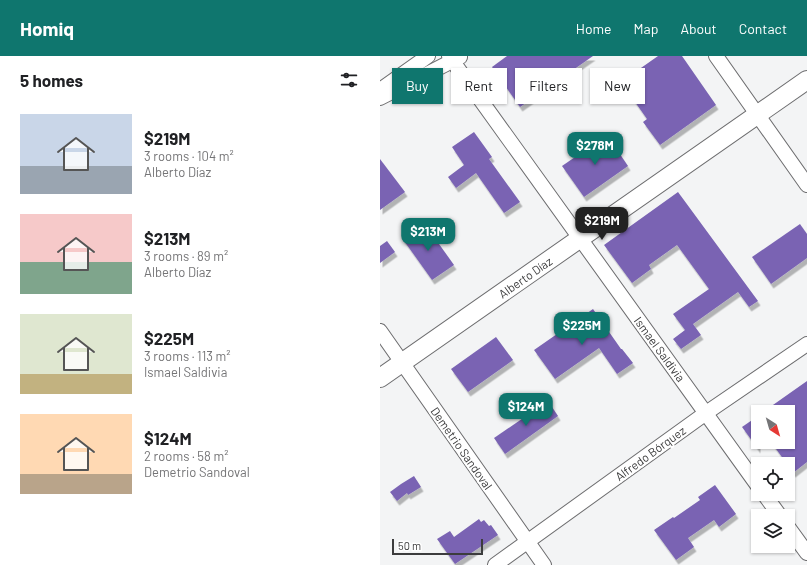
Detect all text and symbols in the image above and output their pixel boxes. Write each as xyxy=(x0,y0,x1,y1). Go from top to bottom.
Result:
text: Homiq xyxy=(20,17,74,40)
text: Home xyxy=(576,20,612,37)
text: Map xyxy=(634,20,658,37)
text: About xyxy=(680,20,717,37)
text: Contact xyxy=(739,20,787,37)
chip: Buy xyxy=(392,68,443,104)
chip: Rent xyxy=(451,68,507,104)
chip: Filters xyxy=(515,68,582,104)
chip: New xyxy=(590,68,645,104)
icon: filters xyxy=(338,69,360,91)
text: 5 homes xyxy=(20,70,83,90)
text: $219M xyxy=(144,128,190,148)
icon: home xyxy=(52,130,100,178)
pin: $278M xyxy=(567,132,623,166)
text: $278M xyxy=(576,137,614,153)
text: 3 rooms · 104 m² xyxy=(144,148,234,164)
text: Alberto Díaz xyxy=(144,164,211,180)
pin: $219M xyxy=(574,207,630,241)
text: $219M xyxy=(584,212,620,228)
pin: $213M xyxy=(400,218,456,252)
text: $213M xyxy=(410,223,446,239)
text: $213M xyxy=(144,228,191,248)
icon: home xyxy=(52,230,100,278)
text: 3 rooms · 89 m² xyxy=(144,248,228,264)
street label: Alberto Díaz xyxy=(496,253,554,301)
text: Alberto Díaz xyxy=(144,264,211,280)
pin: $225M xyxy=(554,312,610,346)
street label: Ismael Saldivia xyxy=(632,314,688,384)
text: $225M xyxy=(563,317,601,333)
text: $225M xyxy=(144,328,194,348)
icon: home xyxy=(52,330,100,378)
text: 3 rooms · 113 m² xyxy=(144,348,231,364)
text: Ismael Saldivia xyxy=(144,364,227,380)
pin: $124M xyxy=(498,393,554,427)
text: $124M xyxy=(508,398,544,414)
street label: Demetrio Sandoval xyxy=(428,404,496,492)
north arrow xyxy=(751,405,795,449)
map controls xyxy=(751,405,795,553)
street label: Alfredo Bórquez xyxy=(612,423,688,483)
text: $124M xyxy=(144,428,192,448)
icon: home xyxy=(52,430,100,478)
text: 2 rooms · 58 m² xyxy=(144,448,228,464)
button: locate xyxy=(751,457,795,501)
text: Demetrio Sandoval xyxy=(144,464,250,480)
button: layers xyxy=(751,509,795,553)
scale bar xyxy=(392,537,483,556)
text: 50 m xyxy=(398,539,421,552)

